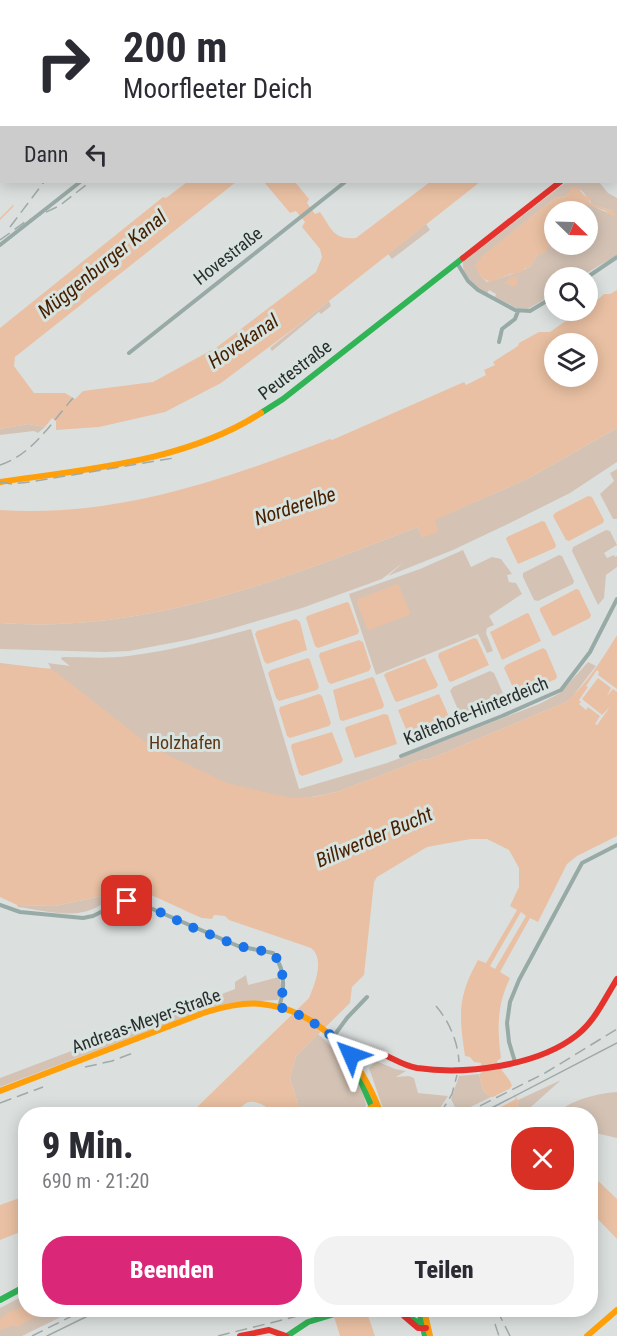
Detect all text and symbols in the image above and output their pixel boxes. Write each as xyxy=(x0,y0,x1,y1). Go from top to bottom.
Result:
text: 200 m xyxy=(123,23,228,72)
icon: right xyxy=(24,24,102,102)
text: Moorfleeter Deich xyxy=(123,73,313,105)
icon: left xyxy=(80,138,113,171)
text: Dann xyxy=(24,142,68,167)
north arrow xyxy=(544,201,598,255)
map controls xyxy=(544,201,598,387)
water label: Müggenburger Kanal xyxy=(33,204,172,323)
street label: Hovestraße xyxy=(189,222,266,289)
button: search xyxy=(544,267,598,321)
water label: Hovekanal xyxy=(203,308,283,373)
button: layers xyxy=(544,333,598,387)
street label: Peutestraße xyxy=(254,335,335,404)
water label: Norderelbe xyxy=(251,482,339,530)
street label: Kaltehofe-Hinterdeich xyxy=(400,672,551,749)
park label: Holzhafen xyxy=(149,732,221,753)
water label: Billwerder Bucht xyxy=(312,802,436,872)
pin xyxy=(101,875,152,926)
icon: arrive xyxy=(110,884,143,917)
street label: Andreas-Meyer-Straße xyxy=(68,984,223,1057)
position arrow xyxy=(319,1023,383,1087)
text: 9 Min. xyxy=(42,1125,134,1167)
button: close xyxy=(511,1127,574,1190)
text: 690 m · 21:20 xyxy=(42,1169,149,1193)
button: Beenden xyxy=(42,1236,302,1305)
button: Teilen xyxy=(314,1236,574,1305)

